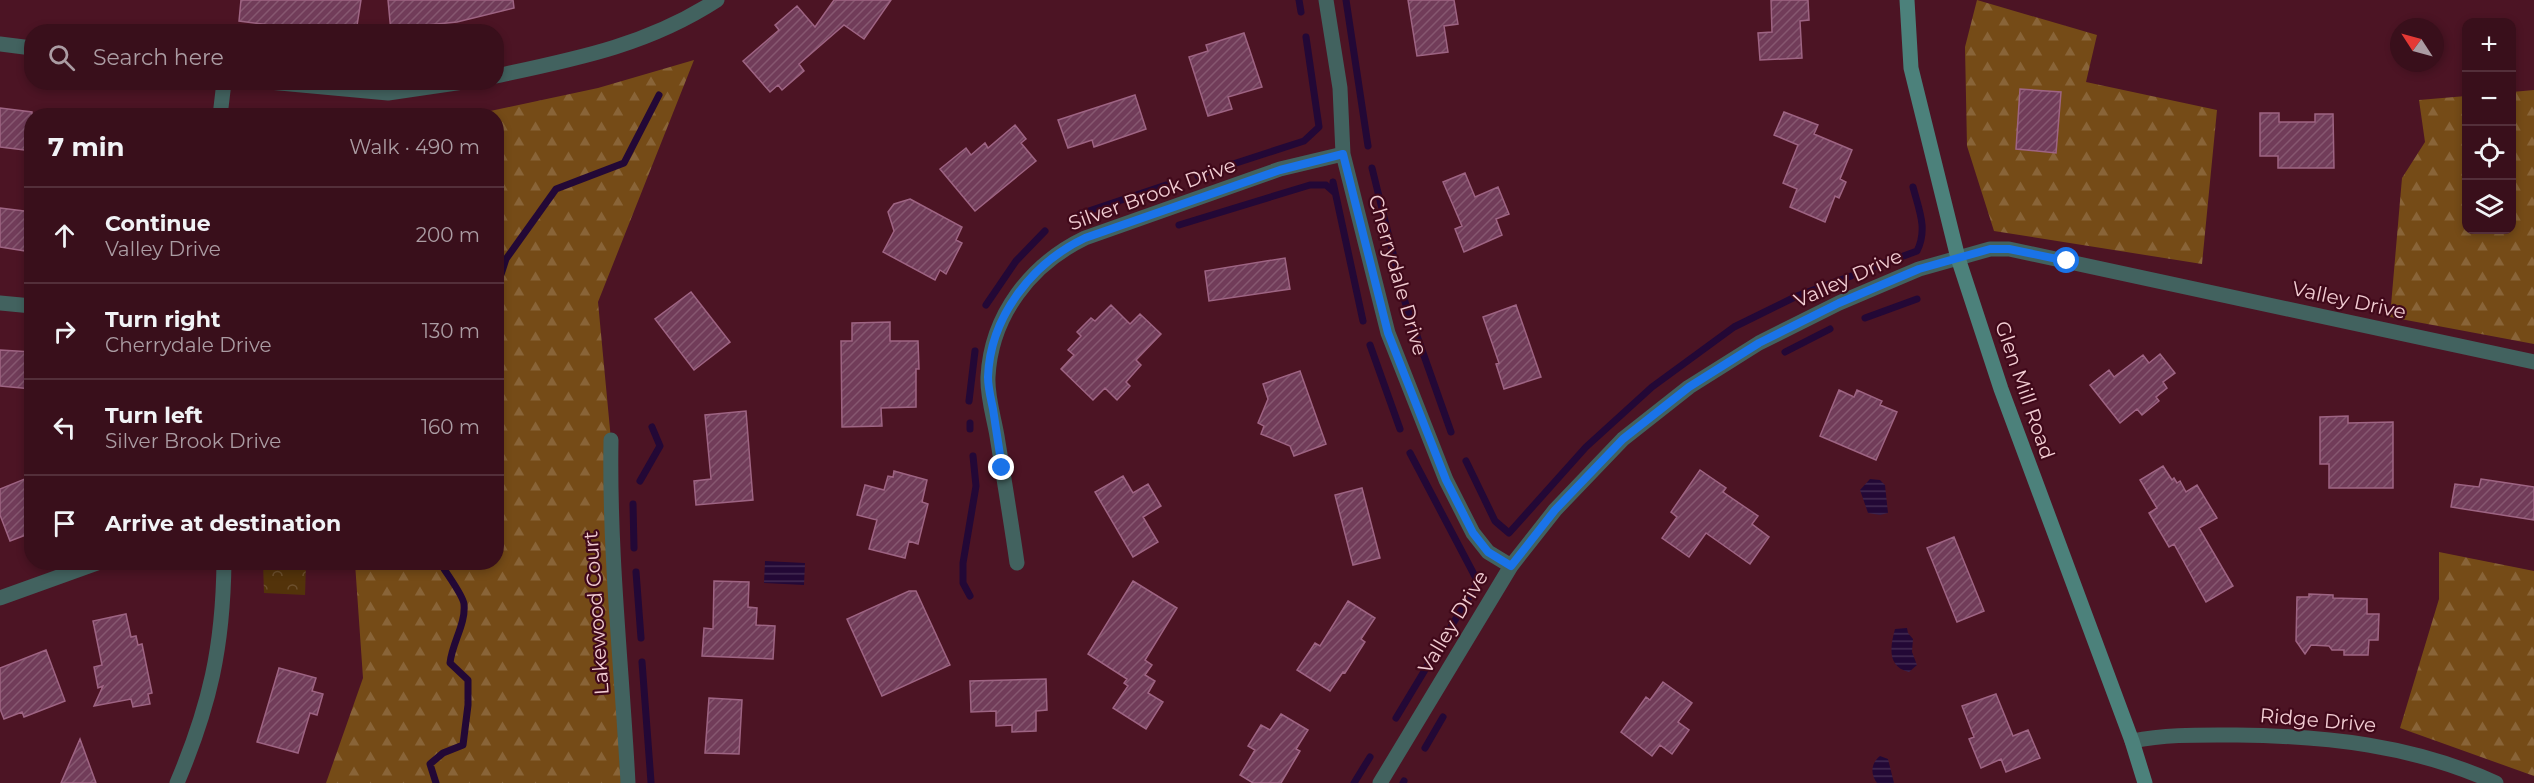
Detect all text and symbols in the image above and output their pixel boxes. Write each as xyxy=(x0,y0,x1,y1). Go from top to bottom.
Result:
north arrow xyxy=(2390,18,2444,72)
map controls xyxy=(2462,18,2516,234)
button: + xyxy=(2462,18,2516,72)
search box xyxy=(24,24,504,90)
icon: search xyxy=(45,41,78,74)
text: Search here xyxy=(93,44,224,71)
button: − xyxy=(2462,72,2516,126)
button: locate xyxy=(2462,126,2516,180)
text: 7 min xyxy=(48,131,125,163)
text: Walk · 490 m xyxy=(349,135,480,159)
street label: Silver Brook Drive xyxy=(1065,153,1239,235)
button: layers xyxy=(2462,180,2516,234)
street label: Cherrydale Drive xyxy=(1364,192,1432,358)
text: Continue xyxy=(105,210,211,237)
icon: ahead xyxy=(48,219,81,252)
text: 200 m xyxy=(416,223,480,247)
text: Valley Drive xyxy=(105,237,221,261)
street label: Valley Drive xyxy=(1790,243,1906,313)
route start xyxy=(2053,247,2079,273)
street label: Valley Drive xyxy=(2290,276,2408,324)
text: Turn right xyxy=(105,306,220,333)
icon: right xyxy=(48,315,81,348)
street label: Glen Mill Road xyxy=(1990,318,2060,462)
text: 130 m xyxy=(422,319,480,343)
text: Cherrydale Drive xyxy=(105,333,272,357)
text: Turn left xyxy=(105,402,203,429)
icon: left xyxy=(48,411,81,444)
text: 160 m xyxy=(421,415,480,439)
text: Silver Brook Drive xyxy=(105,429,281,453)
route end xyxy=(988,454,1014,480)
icon: arrive xyxy=(48,507,81,540)
text: Arrive at destination xyxy=(105,510,341,537)
street label: Lakewood Court xyxy=(578,530,614,696)
street label: Valley Drive xyxy=(1413,566,1493,678)
street label: Ridge Drive xyxy=(2259,703,2377,737)

